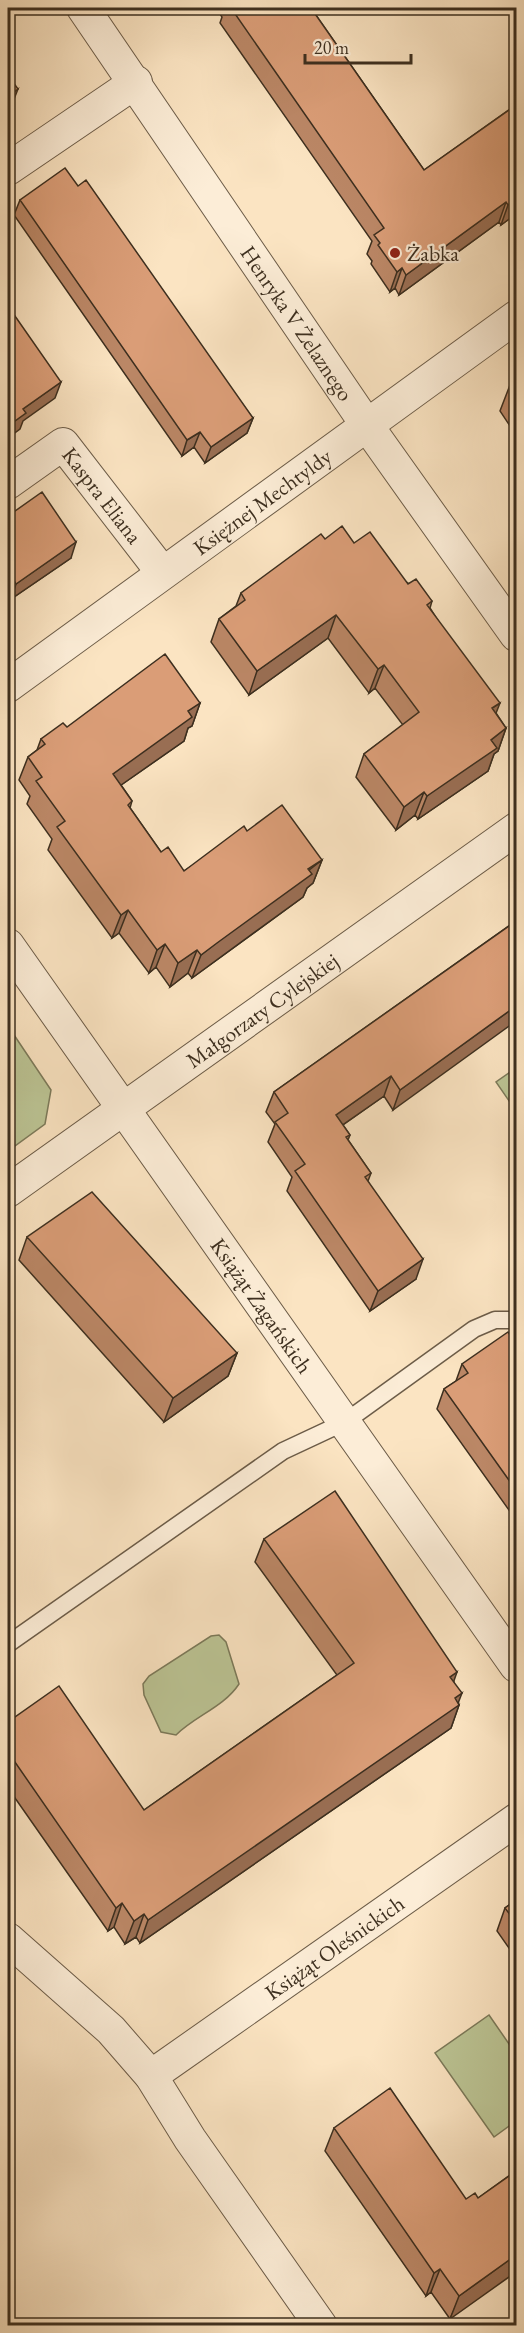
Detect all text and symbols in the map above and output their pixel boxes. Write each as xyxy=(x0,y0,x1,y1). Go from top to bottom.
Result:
scale bar xyxy=(305,27,412,65)
text: 20 m xyxy=(314,36,349,59)
place label: Żabka xyxy=(407,239,459,268)
street label: Henryka V Żelaznego xyxy=(234,240,361,407)
marker: Żabka xyxy=(388,246,402,260)
street label: Kaspra Eliana xyxy=(56,441,149,550)
street label: Księżnej Mechtyldy xyxy=(187,441,337,562)
street label: Małgorzaty Cylejskiej xyxy=(180,946,344,1074)
street label: Książąt Żagańskich xyxy=(204,1232,320,1379)
street label: Książąt Oleśnickich xyxy=(259,1888,410,2006)

